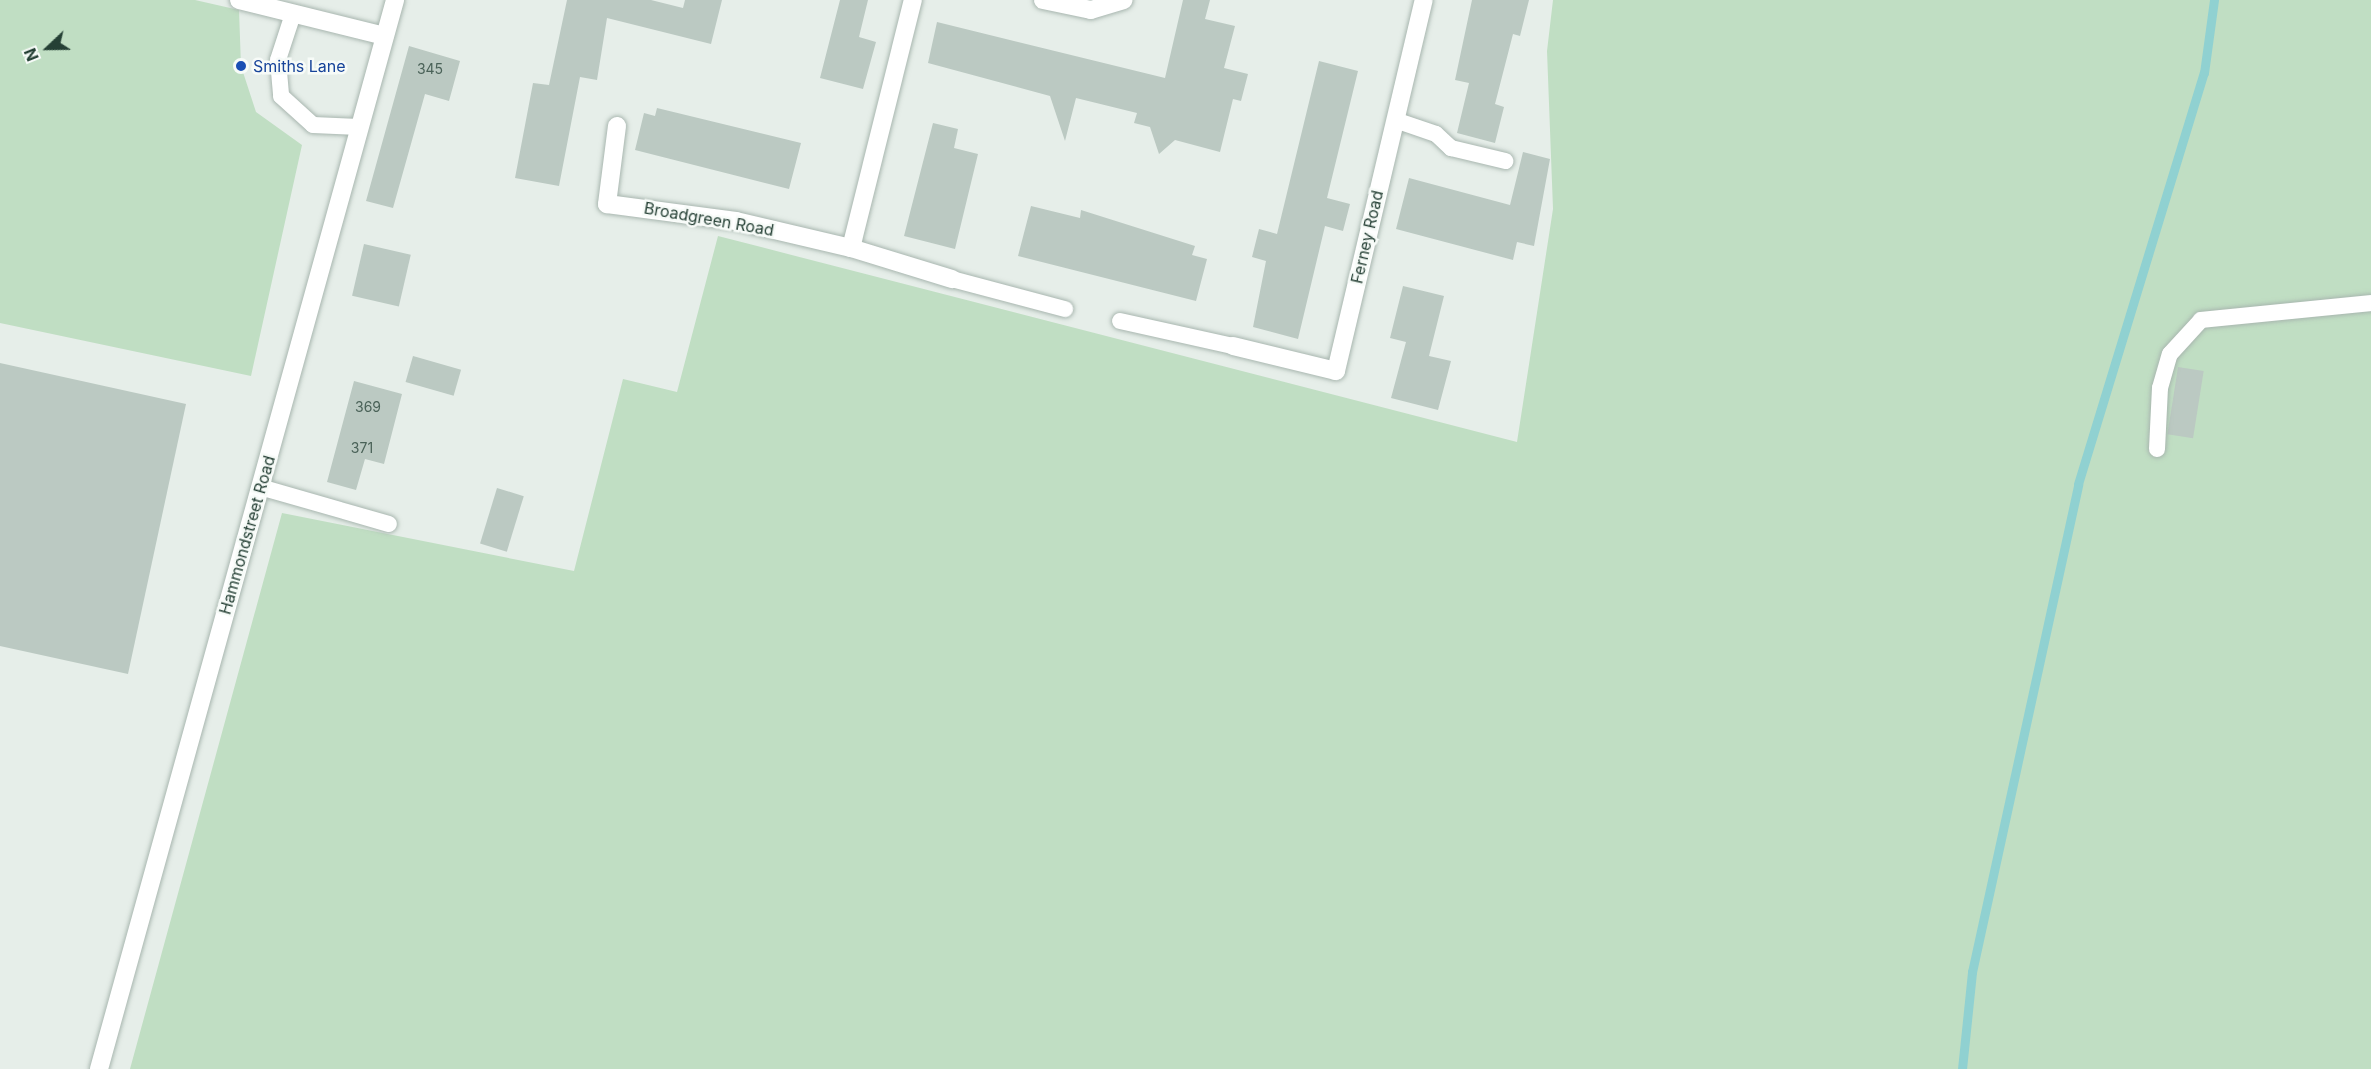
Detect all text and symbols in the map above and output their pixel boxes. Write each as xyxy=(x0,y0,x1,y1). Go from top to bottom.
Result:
north arrow xyxy=(18,18,78,78)
text: N xyxy=(20,45,43,64)
place label: Smiths Lane xyxy=(253,56,346,76)
marker: Smiths Lane xyxy=(234,59,248,73)
house number: 345 xyxy=(417,61,443,77)
street label: Ferney Road xyxy=(1347,189,1387,285)
street label: Broadgreen Road xyxy=(643,198,775,240)
house number: 369 xyxy=(355,399,381,415)
house number: 371 xyxy=(351,440,373,456)
street label: Hammondstreet Road xyxy=(215,453,279,617)

